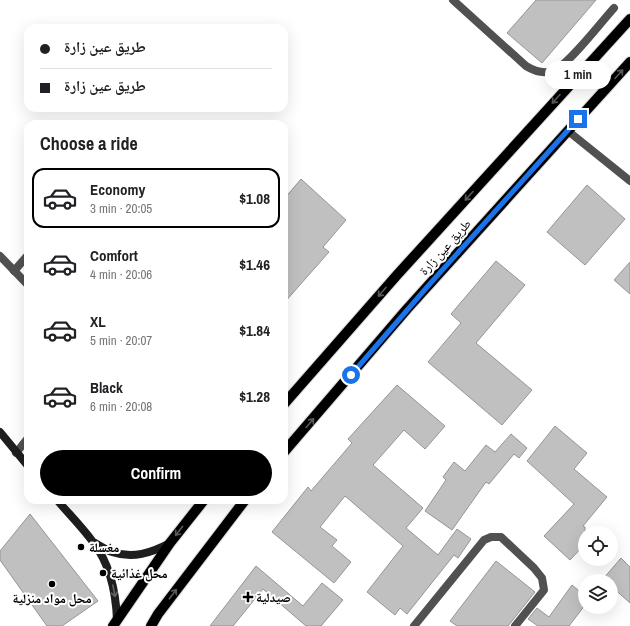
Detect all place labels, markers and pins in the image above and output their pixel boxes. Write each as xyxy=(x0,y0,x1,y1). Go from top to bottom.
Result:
place label: مغسلة xyxy=(89,539,119,556)
marker: مغسلة xyxy=(76,542,86,552)
place label: محل غذائية xyxy=(111,565,168,582)
marker: محل غذائية xyxy=(98,568,108,578)
marker: محل مواد منزلية xyxy=(47,579,57,589)
place label: صيدلية xyxy=(256,589,291,606)
place label: محل مواد منزلية xyxy=(12,590,92,607)
marker: صيدلية xyxy=(243,592,253,602)

